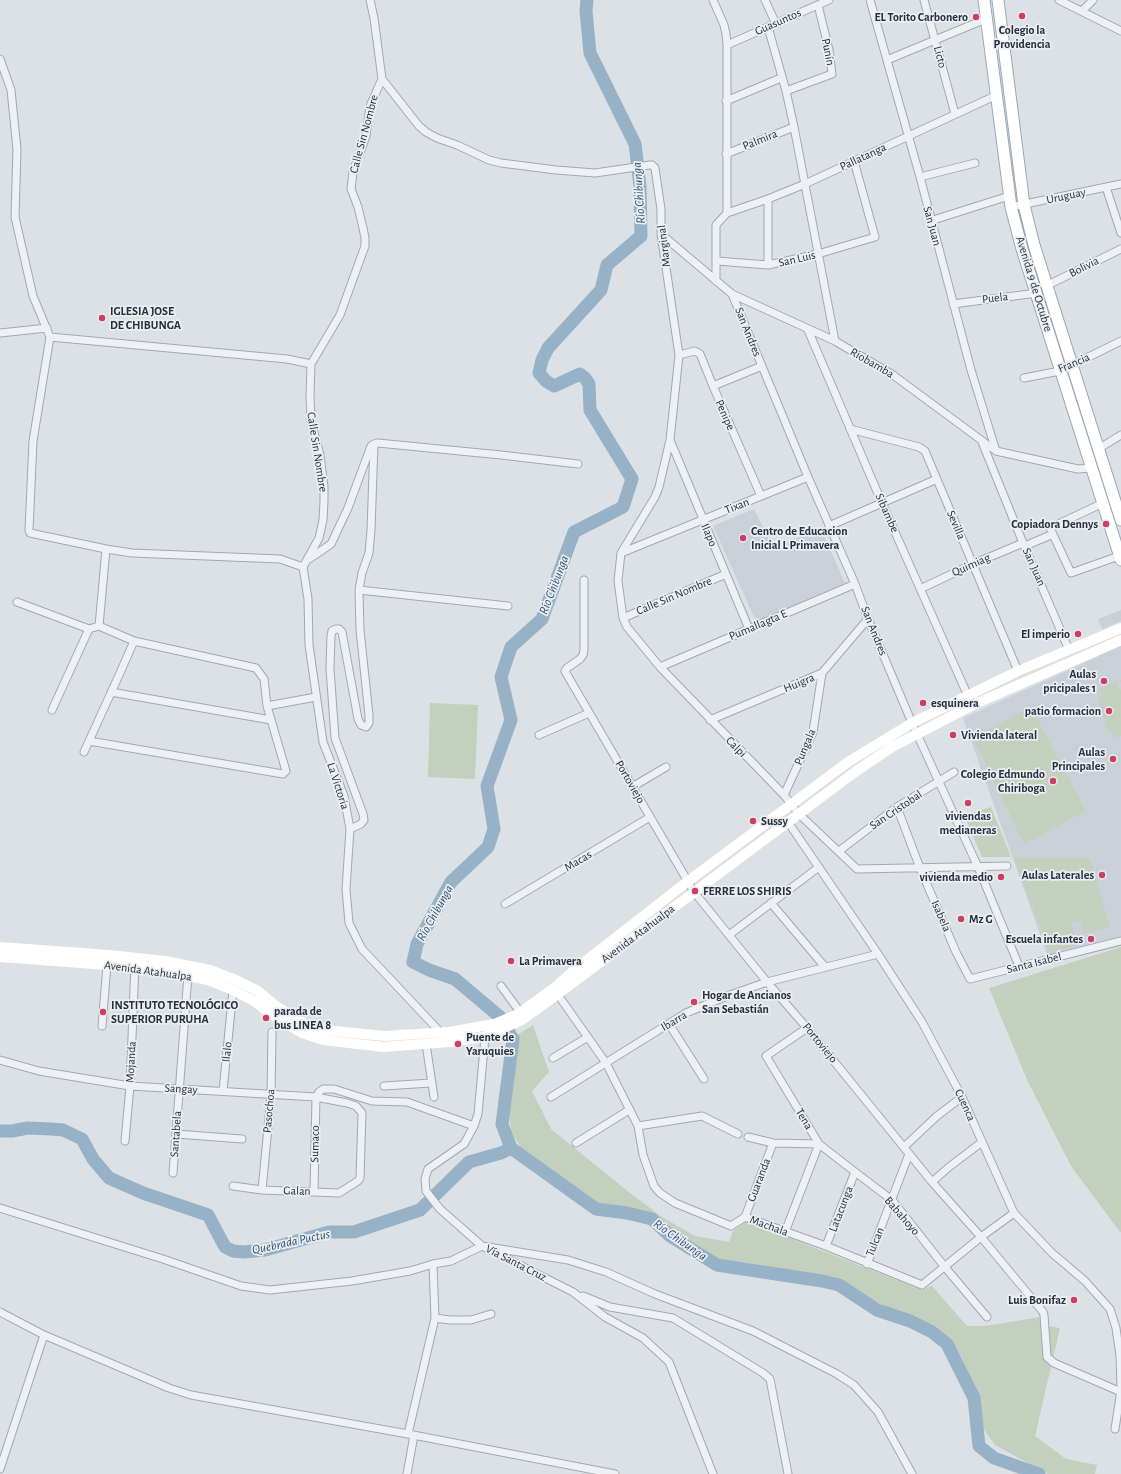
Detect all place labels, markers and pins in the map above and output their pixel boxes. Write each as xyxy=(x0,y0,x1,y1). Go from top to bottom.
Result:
place label: EL Torito Carbonero xyxy=(875,10,968,24)
marker: Colegio la Providencia xyxy=(1017,11,1027,21)
marker: EL Torito Carbonero xyxy=(971,12,981,22)
place label: Colegio la Providencia xyxy=(994,23,1050,51)
place label: IGLESIA JOSE DE CHIBUNGA xyxy=(110,304,181,332)
marker: IGLESIA JOSE DE CHIBUNGA xyxy=(97,313,107,323)
place label: Copiadora Dennys xyxy=(1011,517,1098,531)
marker: Copiadora Dennys xyxy=(1101,519,1111,529)
place label: Centro de Educacion Inicial L Primavera xyxy=(751,524,847,552)
marker: Centro de Educacion Inicial L Primavera xyxy=(738,533,748,543)
place label: El imperio xyxy=(1021,627,1070,641)
marker: El imperio xyxy=(1073,629,1083,639)
place label: Aulas pricipales 1 xyxy=(1043,667,1096,695)
marker: Aulas pricipales 1 xyxy=(1099,676,1109,686)
place label: esquinera xyxy=(931,696,979,710)
marker: esquinera xyxy=(918,698,928,708)
place label: patio formacion xyxy=(1025,704,1101,718)
marker: patio formacion xyxy=(1104,706,1114,716)
place label: Vivienda lateral xyxy=(961,728,1037,742)
marker: Vivienda lateral xyxy=(948,730,958,740)
place label: Aulas Principales xyxy=(1052,745,1105,773)
marker: Aulas Principales xyxy=(1108,754,1118,764)
place label: Colegio Edmundo Chiriboga xyxy=(961,767,1045,795)
marker: Colegio Edmundo Chiriboga xyxy=(1048,776,1058,786)
marker: viviendas medianeras xyxy=(963,798,973,808)
place label: viviendas medianeras xyxy=(940,809,996,837)
place label: Sussy xyxy=(761,814,788,828)
marker: Sussy xyxy=(748,816,758,826)
place label: Aulas Laterales xyxy=(1022,868,1094,882)
place label: vivienda medio xyxy=(919,870,993,884)
marker: Aulas Laterales xyxy=(1097,870,1107,880)
marker: vivienda medio xyxy=(996,872,1006,882)
place label: FERRE LOS SHIRIS xyxy=(703,884,791,898)
marker: FERRE LOS SHIRIS xyxy=(690,886,700,896)
place label: Mz G xyxy=(969,912,993,926)
marker: Mz G xyxy=(956,914,966,924)
place label: Escuela infantes xyxy=(1006,932,1083,946)
marker: Escuela infantes xyxy=(1086,934,1096,944)
place label: La Primavera xyxy=(519,954,582,968)
marker: La Primavera xyxy=(506,956,516,966)
place label: Hogar de Ancianos San Sebastián xyxy=(702,988,791,1016)
marker: Hogar de Ancianos San Sebastián xyxy=(689,997,699,1007)
place label: INSTITUTO TECNOLÓGICO SUPERIOR PURUHA xyxy=(111,998,238,1026)
place label: parada de bus LINEA 8 xyxy=(274,1004,331,1032)
marker: INSTITUTO TECNOLÓGICO SUPERIOR PURUHA xyxy=(98,1007,108,1017)
marker: parada de bus LINEA 8 xyxy=(261,1013,271,1023)
place label: Puente de Yaruquies xyxy=(466,1030,514,1058)
marker: Puente de Yaruquies xyxy=(453,1039,463,1049)
place label: Luis Bonifaz xyxy=(1008,1293,1066,1307)
marker: Luis Bonifaz xyxy=(1069,1295,1079,1305)

